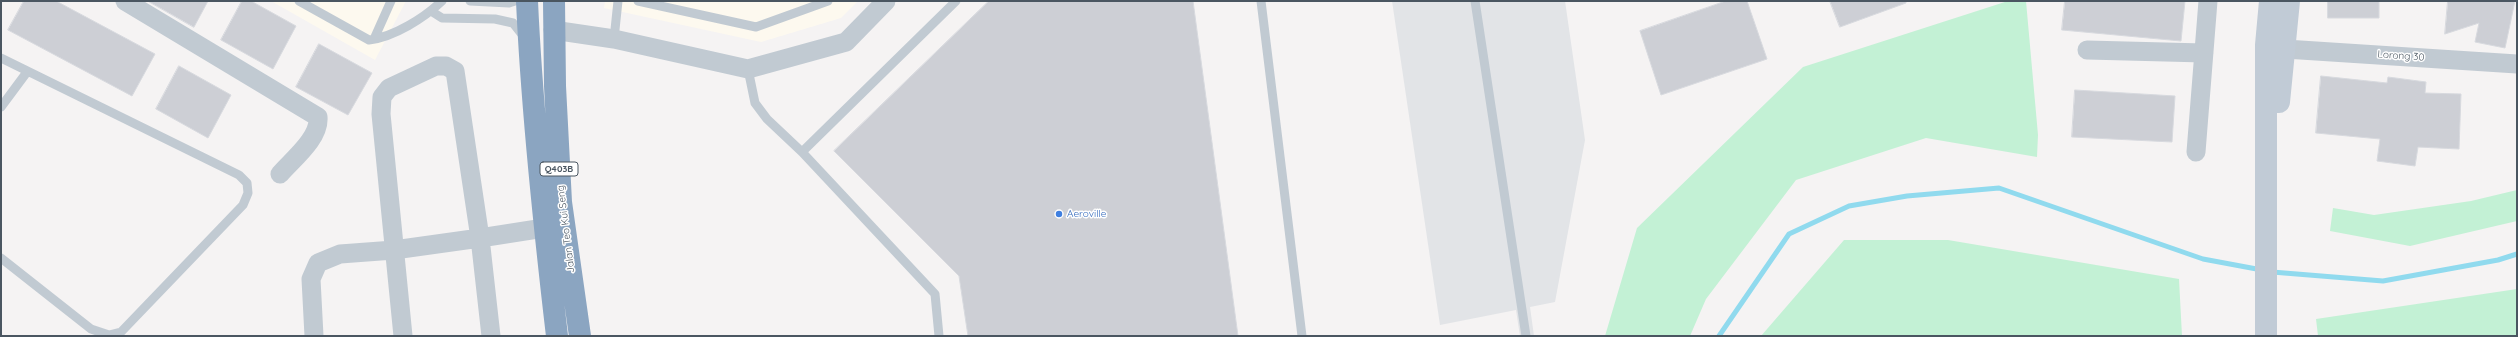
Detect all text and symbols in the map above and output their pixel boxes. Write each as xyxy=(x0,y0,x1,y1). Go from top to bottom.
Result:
street label: Lorong 30 xyxy=(2377,48,2425,64)
road number: Q403B xyxy=(540,162,578,176)
street label: Jalan Teo Kui Seng xyxy=(555,184,577,274)
place label: Aeroville xyxy=(1067,208,1106,220)
marker: Aeroville xyxy=(1054,209,1064,219)

